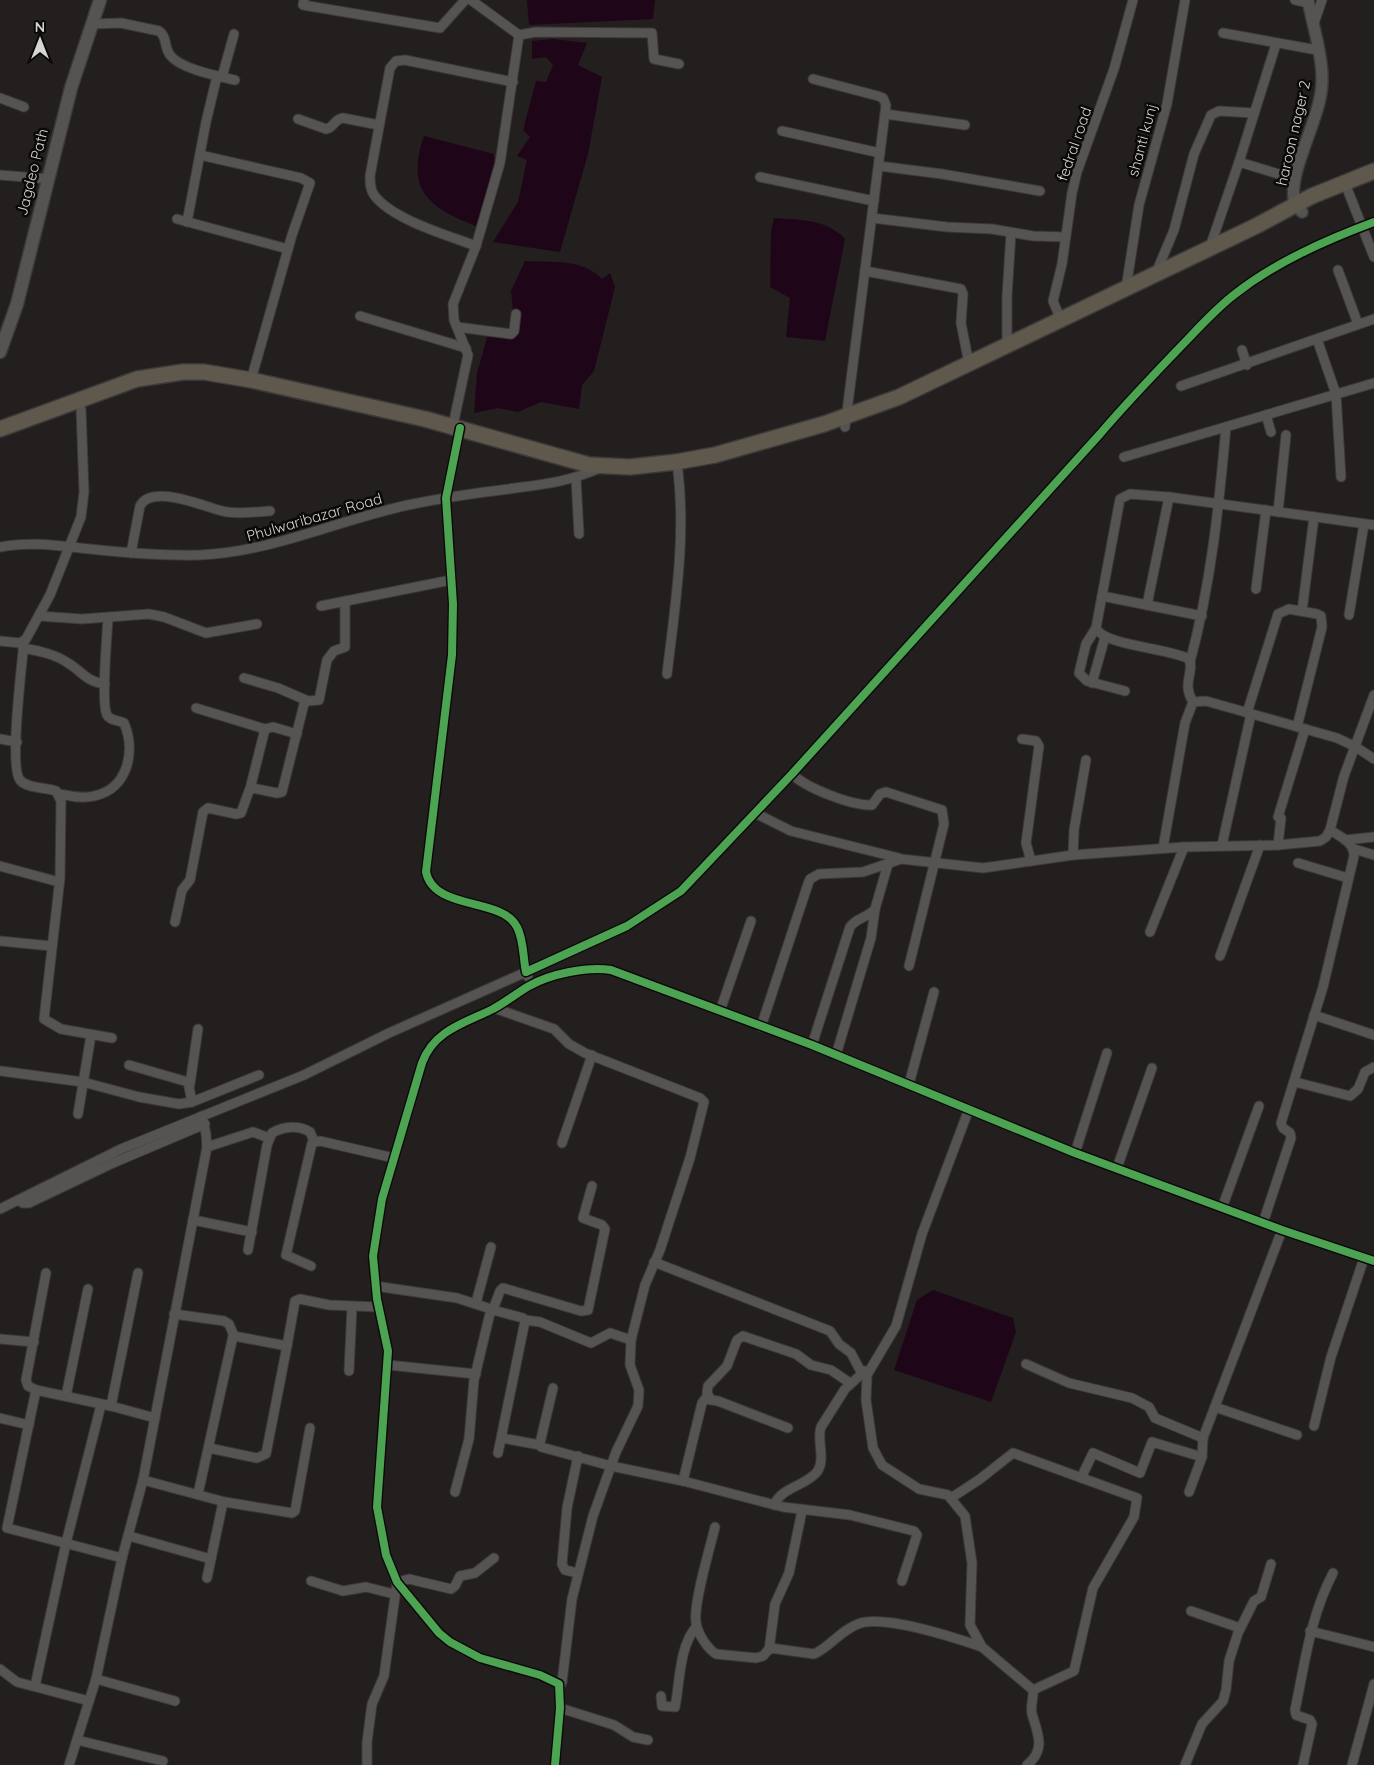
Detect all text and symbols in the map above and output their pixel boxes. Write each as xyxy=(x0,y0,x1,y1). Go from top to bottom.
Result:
north arrow xyxy=(15,15,65,65)
text: N xyxy=(35,18,45,36)
street label: haroon nager 2 xyxy=(1272,79,1314,187)
street label: shanti kunj xyxy=(1123,101,1161,179)
street label: fedral road xyxy=(1052,104,1096,184)
street label: Jagdeo Path xyxy=(12,127,52,217)
street label: Phulwaribazar Road xyxy=(244,489,384,545)

